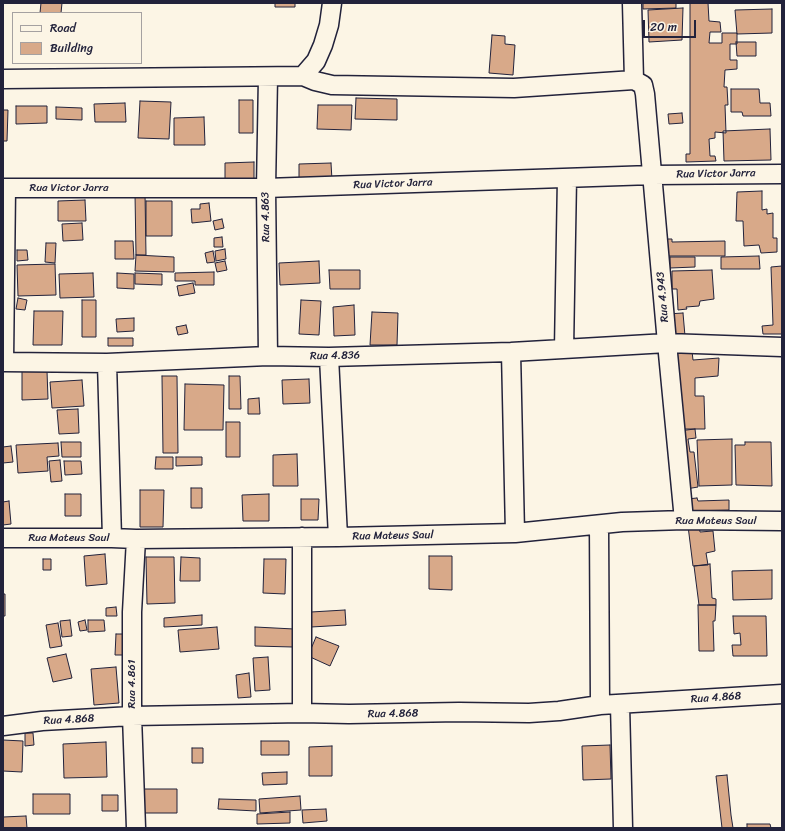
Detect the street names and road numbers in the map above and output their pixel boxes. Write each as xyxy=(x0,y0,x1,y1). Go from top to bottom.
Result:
street label: Rua Victor Jarra xyxy=(676,167,756,181)
street label: Rua Victor Jarra xyxy=(353,176,433,192)
street label: Rua Victor Jarra xyxy=(29,181,109,195)
street label: Rua 4.863 xyxy=(259,192,273,242)
street label: Rua 4.943 xyxy=(654,271,672,323)
street label: Rua 4.836 xyxy=(310,349,360,363)
street label: Rua Mateus Saul xyxy=(675,514,757,528)
street label: Rua Mateus Saul xyxy=(352,529,434,543)
street label: Rua Mateus Saul xyxy=(28,531,110,545)
street label: Rua 4.861 xyxy=(125,660,139,708)
street label: Rua 4.868 xyxy=(690,690,742,706)
street label: Rua 4.868 xyxy=(368,707,418,721)
street label: Rua 4.868 xyxy=(43,712,95,728)

